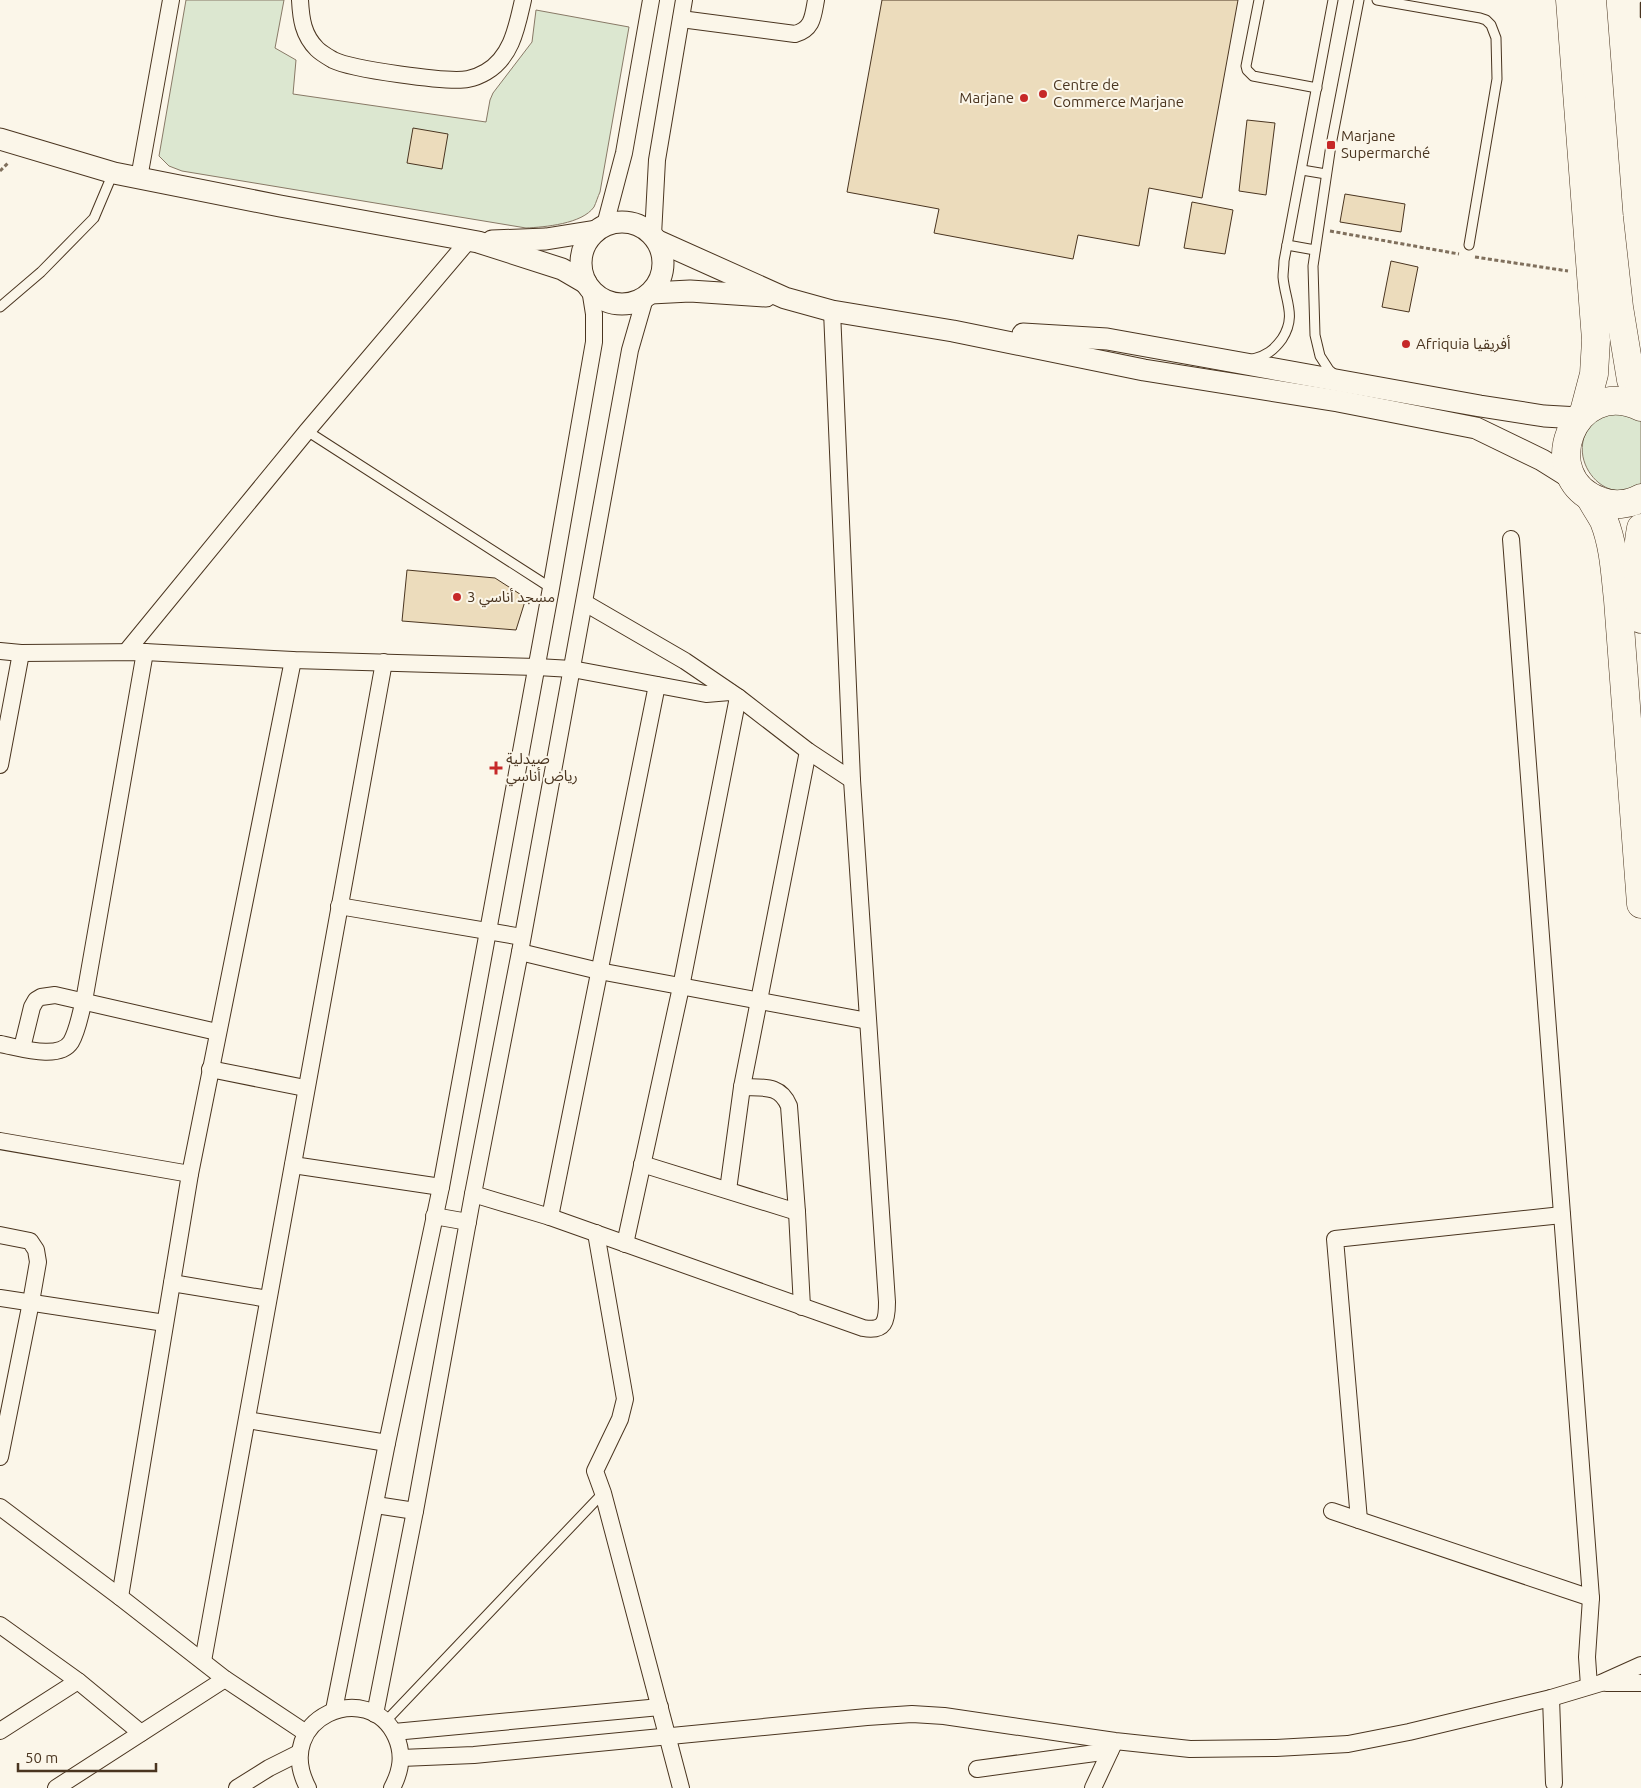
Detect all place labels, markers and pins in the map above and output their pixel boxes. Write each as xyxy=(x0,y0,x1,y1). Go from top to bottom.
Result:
place label: Centre de Commerce Marjane xyxy=(1053,76,1184,110)
marker: Centre de Commerce Marjane xyxy=(1037,88,1049,100)
place label: Marjane xyxy=(959,89,1014,106)
marker: Marjane xyxy=(1018,92,1030,104)
place label: Marjane Supermarché xyxy=(1341,127,1430,161)
marker: Marjane Supermarché xyxy=(1325,139,1337,151)
place label: Afriquia أفريقيا xyxy=(1416,335,1511,353)
marker: Afriquia أفريقيا xyxy=(1400,338,1412,350)
place label: مسجد أناسي 3 xyxy=(467,588,555,608)
marker: مسجد أناسي 3 xyxy=(451,591,463,603)
place label: صيدلية رياض أناسي xyxy=(506,750,578,787)
marker: صيدلية رياض أناسي xyxy=(490,762,502,774)

